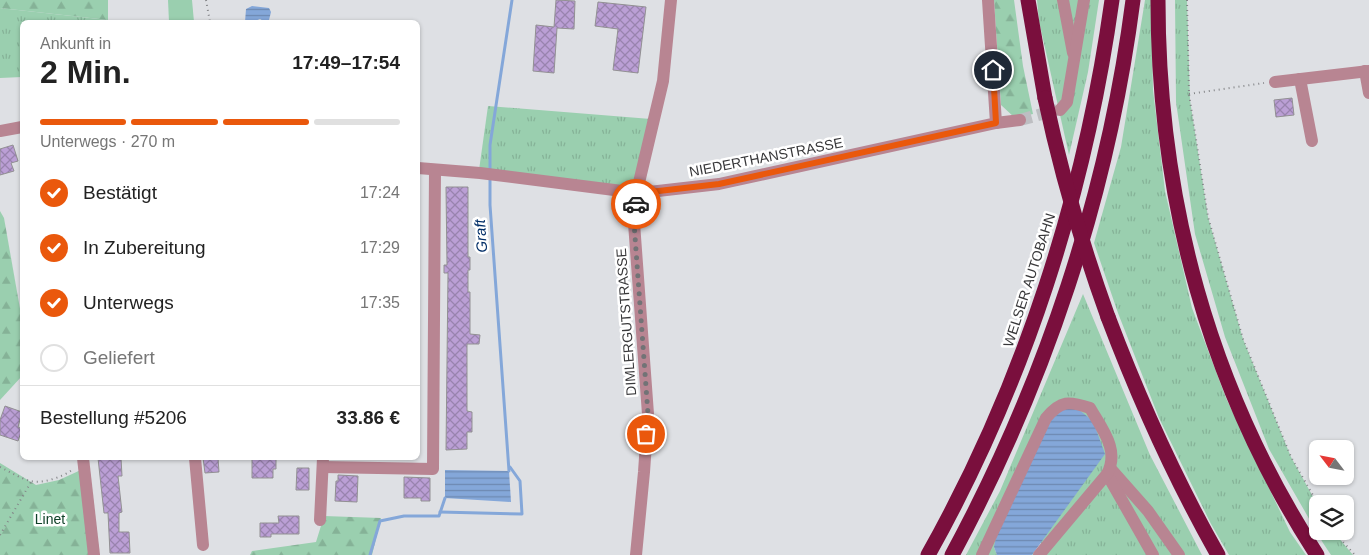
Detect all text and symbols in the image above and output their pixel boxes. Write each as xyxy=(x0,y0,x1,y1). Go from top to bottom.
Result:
text: Ankunft in xyxy=(40,35,111,52)
pin xyxy=(972,49,1014,91)
text: 17:49–17:54 xyxy=(292,52,400,73)
text: 2 Min. xyxy=(40,54,131,90)
icon: home xyxy=(979,56,1007,84)
text: Unterwegs · 270 m xyxy=(40,133,175,150)
street label: NIEDERTHANSTRASSE xyxy=(688,134,844,180)
icon: check xyxy=(40,179,68,207)
courier xyxy=(611,179,661,229)
text: Bestätigt xyxy=(83,182,157,203)
text: 17:24 xyxy=(360,184,400,201)
icon: car xyxy=(622,190,650,218)
street label: WELSER AUTOBAHN xyxy=(1000,211,1058,349)
water label: Graft xyxy=(471,218,490,253)
icon: check xyxy=(40,234,68,262)
text: In Zubereitung xyxy=(83,237,206,258)
text: 17:29 xyxy=(360,239,400,256)
street label: DIMLERGUTSTRASSE xyxy=(613,248,639,396)
icon: check xyxy=(40,289,68,317)
text: Unterwegs xyxy=(83,292,174,313)
text: 17:35 xyxy=(360,294,400,311)
text: Geliefert xyxy=(83,347,155,368)
text: Bestellung #5206 xyxy=(40,407,187,428)
text: 33.86 € xyxy=(337,407,400,428)
pin xyxy=(625,413,667,455)
icon: bag xyxy=(632,420,660,448)
north arrow xyxy=(1309,440,1354,485)
map controls xyxy=(1309,440,1354,540)
button: layers xyxy=(1309,495,1354,540)
park label: Linet xyxy=(35,511,65,527)

